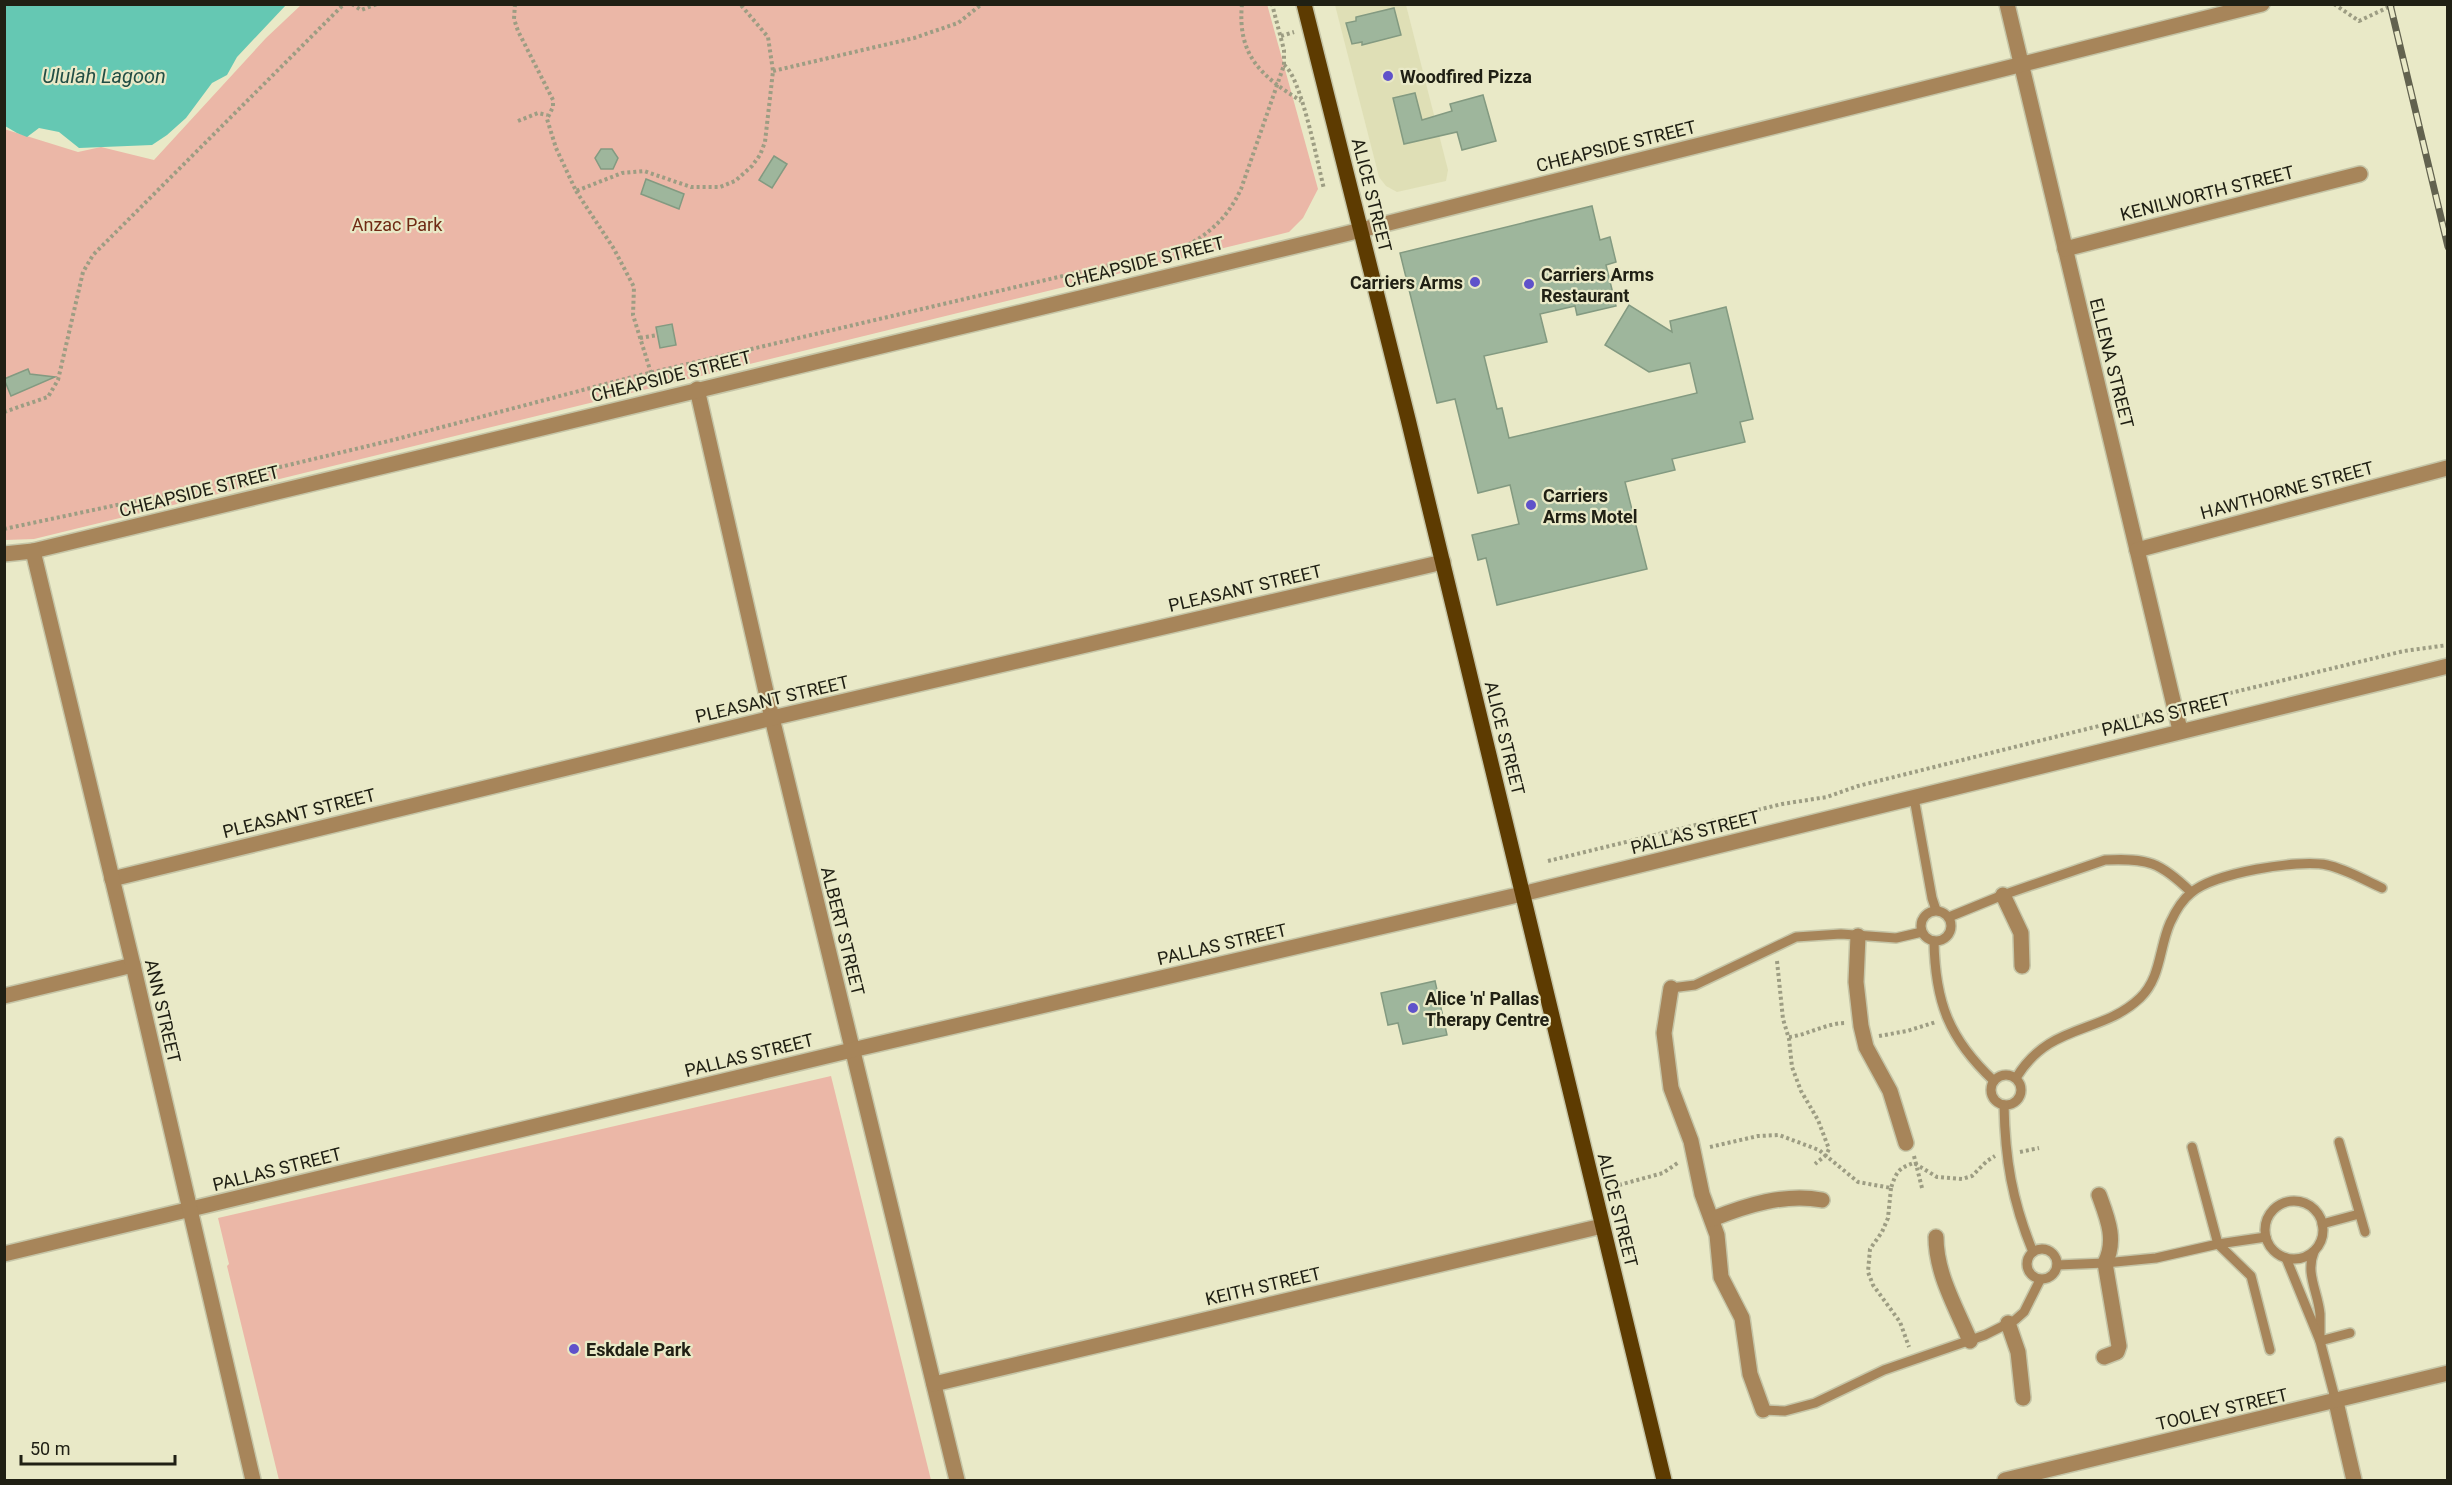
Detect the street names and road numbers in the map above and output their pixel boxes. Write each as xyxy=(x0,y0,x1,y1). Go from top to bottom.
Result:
street label: CHEAPSIDE STREET xyxy=(1534,116,1698,176)
street label: ALICE STREET xyxy=(1348,136,1396,254)
street label: KENILWORTH STREET xyxy=(2118,161,2296,225)
street label: CHEAPSIDE STREET xyxy=(1062,232,1226,292)
street label: ELLENA STREET xyxy=(2086,296,2138,430)
street label: CHEAPSIDE STREET xyxy=(589,346,753,406)
street label: HAWTHORNE STREET xyxy=(2198,457,2376,523)
street label: CHEAPSIDE STREET xyxy=(117,461,281,521)
street label: PLEASANT STREET xyxy=(1166,560,1324,616)
street label: PLEASANT STREET xyxy=(693,671,851,727)
street label: ALICE STREET xyxy=(1481,679,1529,797)
street label: PALLAS STREET xyxy=(2099,688,2233,740)
street label: PLEASANT STREET xyxy=(220,784,378,842)
street label: PALLAS STREET xyxy=(1628,806,1762,858)
street label: ALBERT STREET xyxy=(817,864,869,998)
street label: PALLAS STREET xyxy=(1155,919,1289,969)
street label: ANN STREET xyxy=(141,957,185,1065)
street label: PALLAS STREET xyxy=(682,1029,816,1081)
street label: PALLAS STREET xyxy=(210,1143,344,1195)
street label: ALICE STREET xyxy=(1594,1151,1642,1269)
street label: KEITH STREET xyxy=(1203,1262,1323,1310)
street label: TOOLEY STREET xyxy=(2154,1384,2290,1434)

